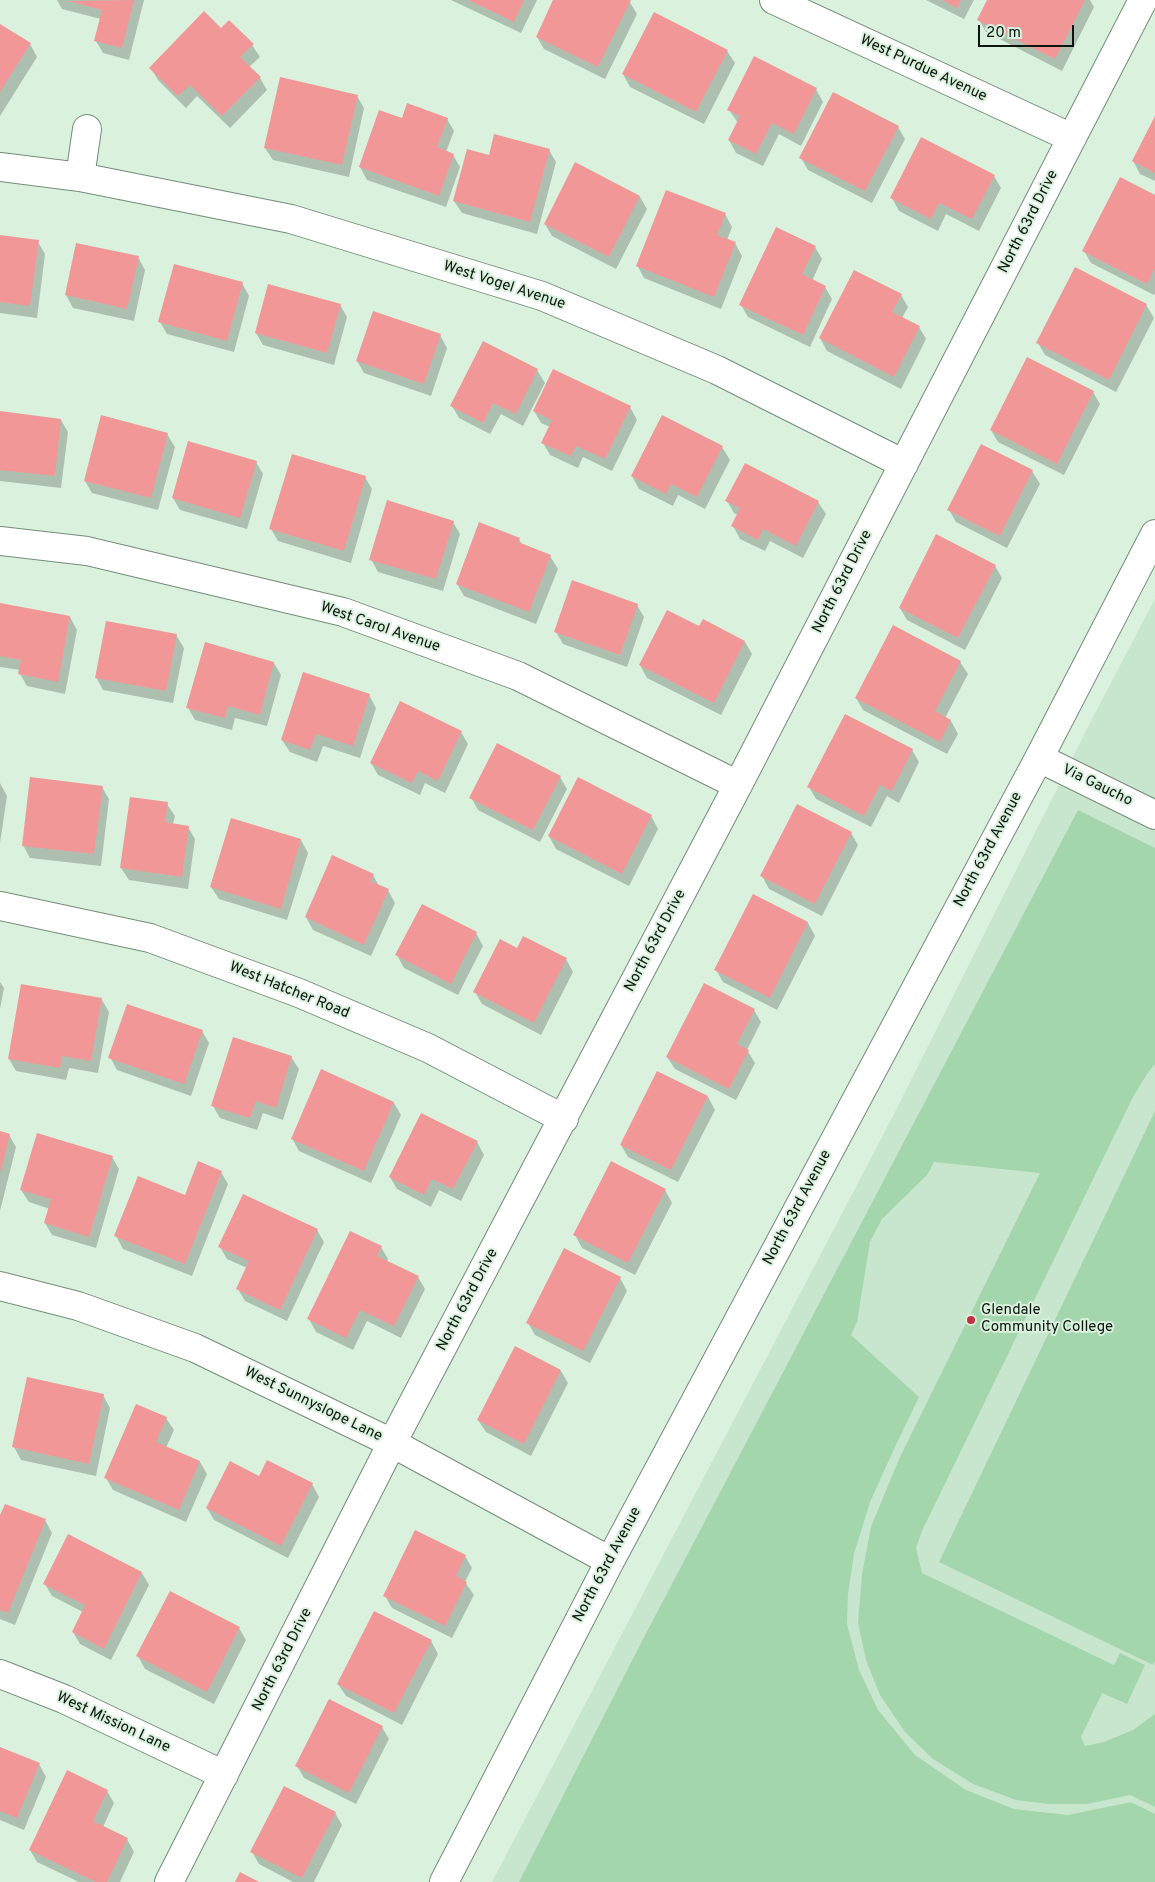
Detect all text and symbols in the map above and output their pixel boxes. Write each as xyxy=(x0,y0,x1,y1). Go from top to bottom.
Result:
scale bar xyxy=(980,15,1076,47)
text: 20 m xyxy=(986,24,1021,43)
street label: West Purdue Avenue xyxy=(857,32,989,106)
street label: North 63rd Drive xyxy=(995,167,1063,277)
street label: West Vogel Avenue xyxy=(441,258,567,314)
street label: North 63rd Drive xyxy=(809,527,877,637)
street label: West Carol Avenue xyxy=(318,599,442,657)
street label: Via Gaucho xyxy=(1059,761,1135,811)
street label: North 63rd Avenue xyxy=(951,789,1027,911)
street label: North 63rd Drive xyxy=(621,887,691,995)
street label: West Hatcher Road xyxy=(226,959,352,1023)
street label: North 63rd Avenue xyxy=(760,1147,836,1269)
street label: North 63rd Drive xyxy=(433,1246,503,1354)
place label: Glendale Community College xyxy=(981,1302,1113,1337)
marker: Glendale Community College xyxy=(965,1314,977,1326)
street label: West Sunnyslope Lane xyxy=(241,1364,385,1446)
street label: North 63rd Avenue xyxy=(570,1504,646,1626)
street label: North 63rd Drive xyxy=(249,1605,317,1715)
street label: West Mission Lane xyxy=(53,1689,173,1757)

